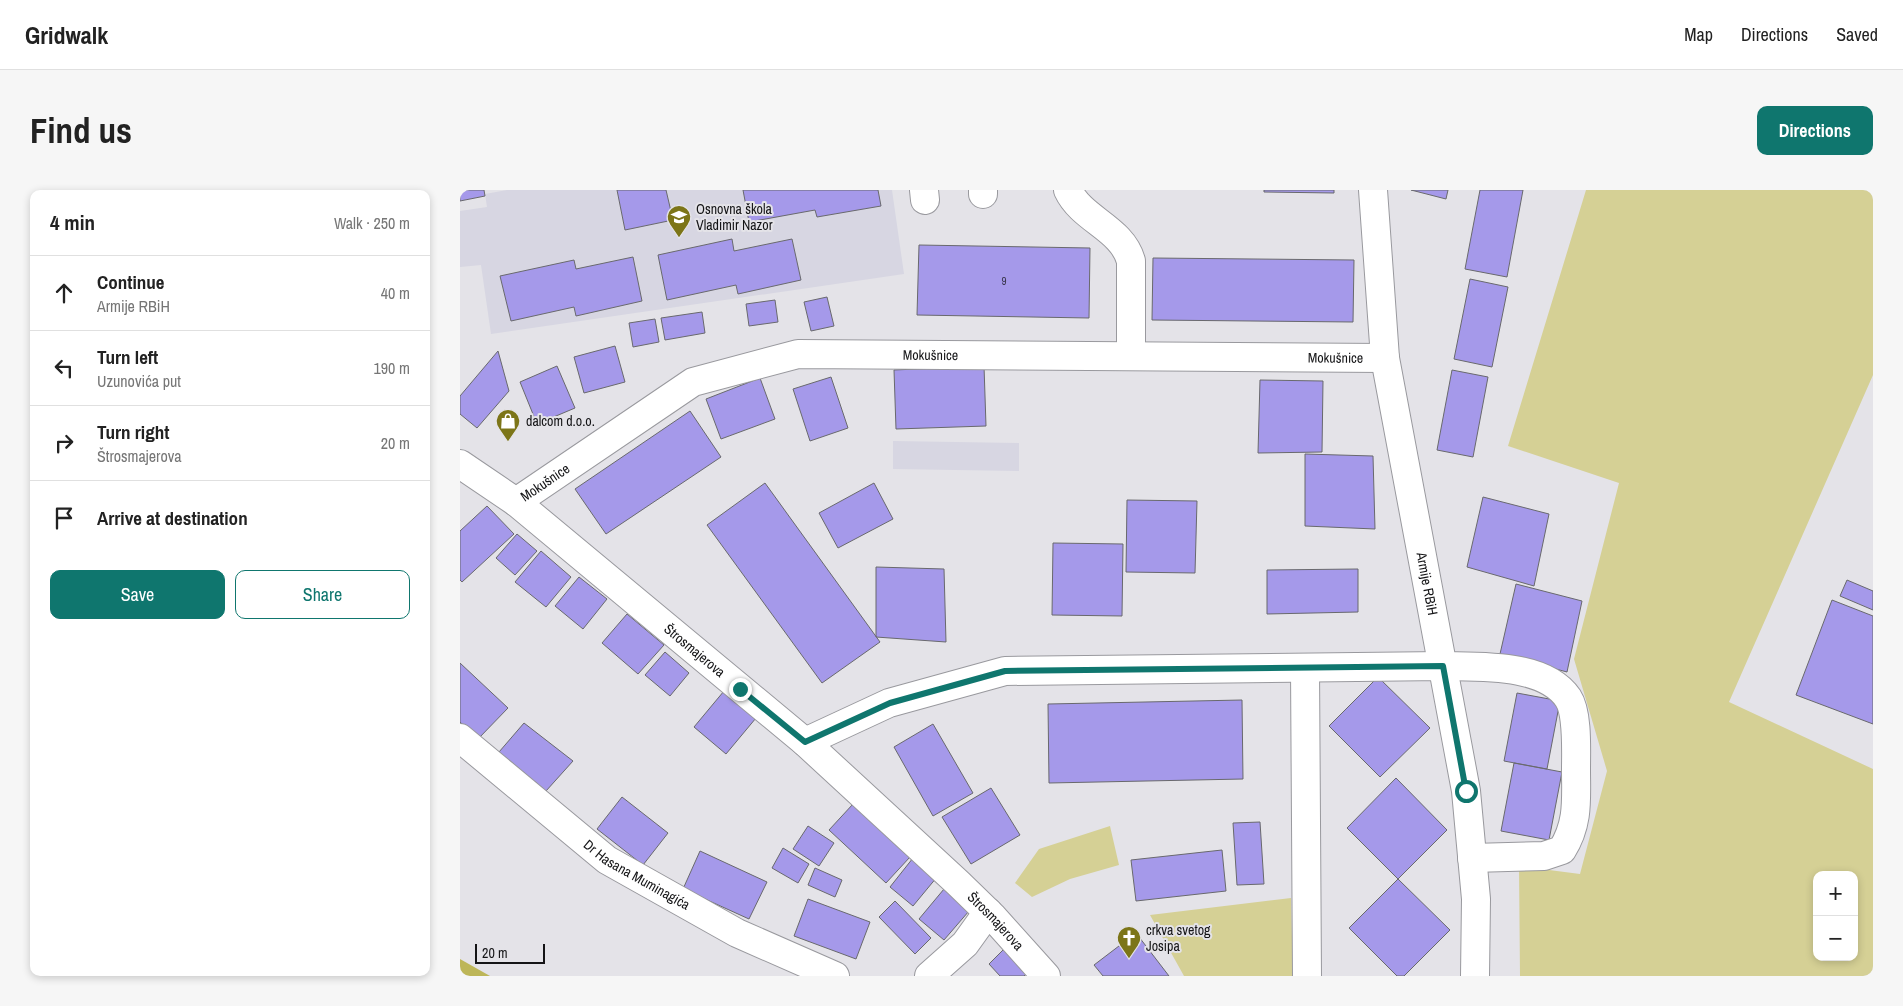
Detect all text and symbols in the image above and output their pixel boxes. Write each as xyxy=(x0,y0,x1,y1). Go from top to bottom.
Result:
text: Gridwalk xyxy=(25,19,108,51)
text: Map xyxy=(1684,22,1713,47)
text: Directions xyxy=(1741,22,1808,47)
text: Saved xyxy=(1836,22,1878,47)
button: Directions xyxy=(1757,106,1873,155)
text: Find us xyxy=(30,107,132,154)
place label: Osnovna škola Vladimir Nazor xyxy=(696,200,773,234)
school or university icon: Osnovna škola Vladimir Nazor xyxy=(666,204,692,238)
text: 4 min xyxy=(50,208,95,237)
text: Walk · 250 m xyxy=(334,212,410,234)
text: Continue xyxy=(97,269,165,295)
house number: 9 xyxy=(1001,274,1007,288)
icon: ahead xyxy=(50,279,78,307)
text: 40 m xyxy=(381,282,410,304)
text: Armije RBiH xyxy=(97,295,170,317)
text: Turn left xyxy=(97,344,158,370)
street label: Mokušnice xyxy=(903,346,958,364)
street label: Mokušnice xyxy=(1308,348,1363,367)
icon: left xyxy=(50,354,78,382)
text: 190 m xyxy=(374,357,410,379)
text: Uzunovića put xyxy=(97,370,181,392)
shop icon: dalcom d.o.o. xyxy=(495,408,521,442)
place label: dalcom d.o.o. xyxy=(526,412,595,430)
text: Turn right xyxy=(97,419,169,445)
icon: right xyxy=(50,429,78,457)
text: 20 m xyxy=(381,432,410,454)
text: Štrosmajerova xyxy=(97,445,182,467)
street label: Mokušnice xyxy=(517,459,573,505)
icon: arrive xyxy=(50,504,78,532)
text: Arrive at destination xyxy=(97,505,248,531)
street label: Armije RBiH xyxy=(1412,550,1442,617)
button: Save xyxy=(50,570,225,619)
button: Share xyxy=(235,570,410,619)
street label: Štrosmajerova xyxy=(660,620,729,681)
route end xyxy=(729,678,752,701)
route start xyxy=(1455,780,1478,803)
street label: Dr Hasana Muminagića xyxy=(580,835,694,914)
map controls xyxy=(1813,871,1858,961)
button: + xyxy=(1813,871,1858,916)
street label: Štrosmajerova xyxy=(964,888,1028,955)
button: − xyxy=(1813,916,1858,961)
place label: crkva svetog Josipa xyxy=(1146,921,1211,955)
church icon: crkva svetog Josipa xyxy=(1116,925,1142,959)
scale bar xyxy=(475,941,545,964)
text: 20 m xyxy=(482,944,508,962)

